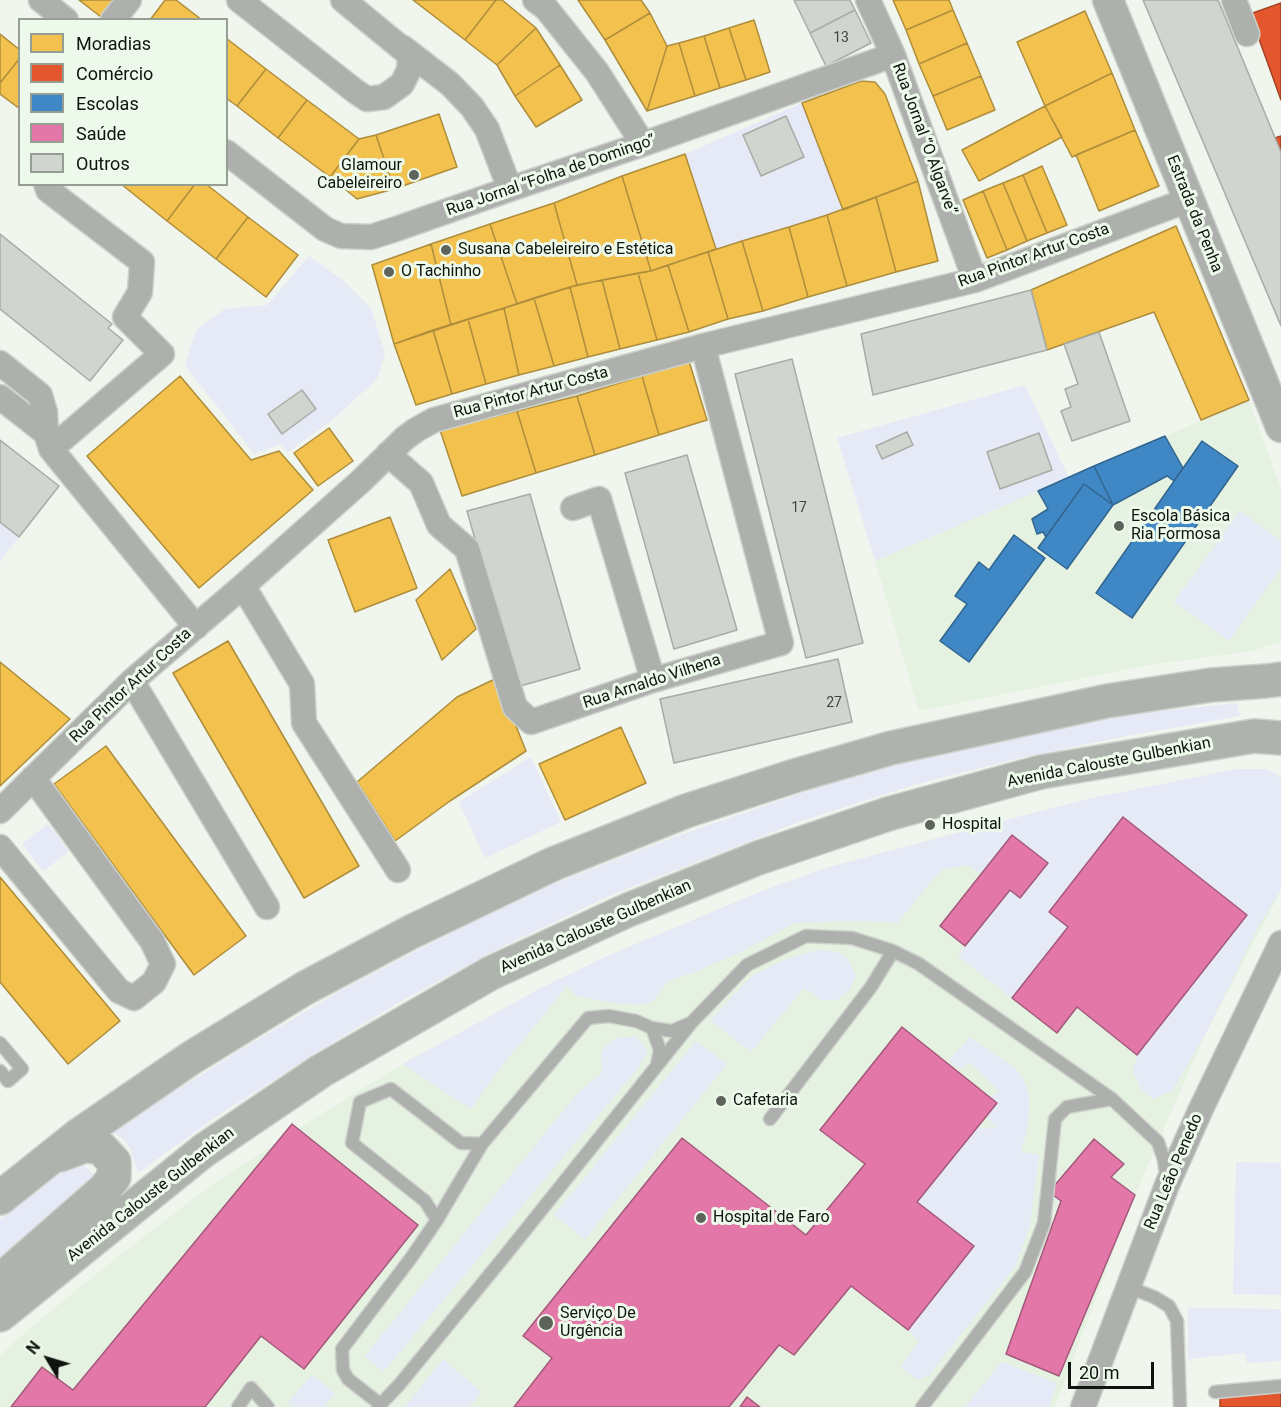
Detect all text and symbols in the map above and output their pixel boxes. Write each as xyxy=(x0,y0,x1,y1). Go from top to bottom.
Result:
legend xyxy=(18,18,228,186)
house number: 13 xyxy=(833,30,849,46)
text: Moradias xyxy=(76,33,151,54)
street label: Rua Jornal “O Algarve” xyxy=(888,61,960,217)
text: Comércio xyxy=(76,63,153,84)
text: Escolas xyxy=(76,93,139,114)
text: Saúde xyxy=(76,123,126,144)
street label: Rua Jornal “Folha de Domingo” xyxy=(444,131,658,221)
text: Outros xyxy=(76,153,130,174)
street label: Estrada da Penha xyxy=(1162,153,1226,275)
place label: Glamour Cabeleireiro xyxy=(317,156,402,194)
marker: Glamour Cabeleireiro xyxy=(407,168,421,182)
street label: Rua Pintor Artur Costa xyxy=(956,220,1112,292)
place label: Susana Cabeleireiro e Estética xyxy=(458,240,673,260)
marker: Susana Cabeleireiro e Estética xyxy=(439,243,453,257)
place label: O Tachinho xyxy=(401,262,481,282)
marker: O Tachinho xyxy=(382,265,396,279)
street label: Rua Pintor Artur Costa xyxy=(452,363,610,423)
house number: 17 xyxy=(791,500,807,516)
place label: Escola Básica Ria Formosa xyxy=(1131,507,1230,545)
marker: Escola Básica Ria Formosa xyxy=(1112,519,1126,533)
street label: Rua Pintor Artur Costa xyxy=(66,625,196,747)
street label: Rua Arnaldo Vilhena xyxy=(581,651,723,713)
house number: 27 xyxy=(826,695,842,711)
street label: Avenida Calouste Gulbenkian xyxy=(1006,734,1212,792)
place label: Hospital xyxy=(942,815,1002,835)
marker: Hospital xyxy=(923,818,937,832)
street label: Avenida Calouste Gulbenkian xyxy=(498,876,694,978)
place label: Cafetaria xyxy=(733,1091,798,1111)
marker: Cafetaria xyxy=(714,1094,728,1108)
street label: Rua Leão Penedo xyxy=(1141,1111,1207,1233)
street label: Avenida Calouste Gulbenkian xyxy=(64,1124,238,1266)
place label: Hospital de Faro xyxy=(713,1208,830,1228)
marker: Hospital de Faro xyxy=(694,1211,708,1225)
place label: Serviço De Urgência xyxy=(560,1304,636,1342)
marker: Serviço De Urgência xyxy=(537,1314,555,1332)
north arrow xyxy=(18,1329,78,1389)
text: N xyxy=(22,1337,44,1358)
scale bar xyxy=(1071,1350,1156,1388)
text: 20 m xyxy=(1079,1362,1119,1383)

